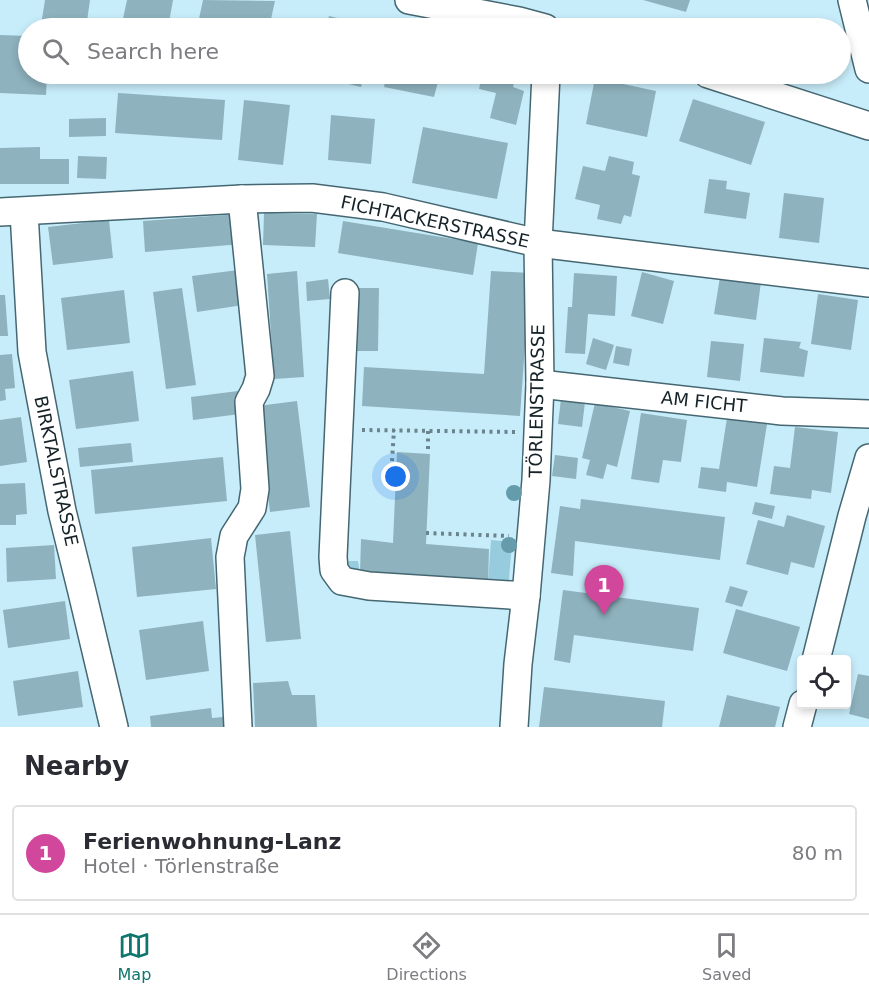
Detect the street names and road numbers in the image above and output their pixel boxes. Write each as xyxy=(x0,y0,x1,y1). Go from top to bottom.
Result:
street label: FICHTACKERSTRASSE xyxy=(339,191,531,252)
street label: TÖRLENSTRASSE xyxy=(525,324,548,479)
street label: AM FICHT xyxy=(660,387,749,417)
street label: BIRKTALSTRASSE xyxy=(30,394,83,548)

